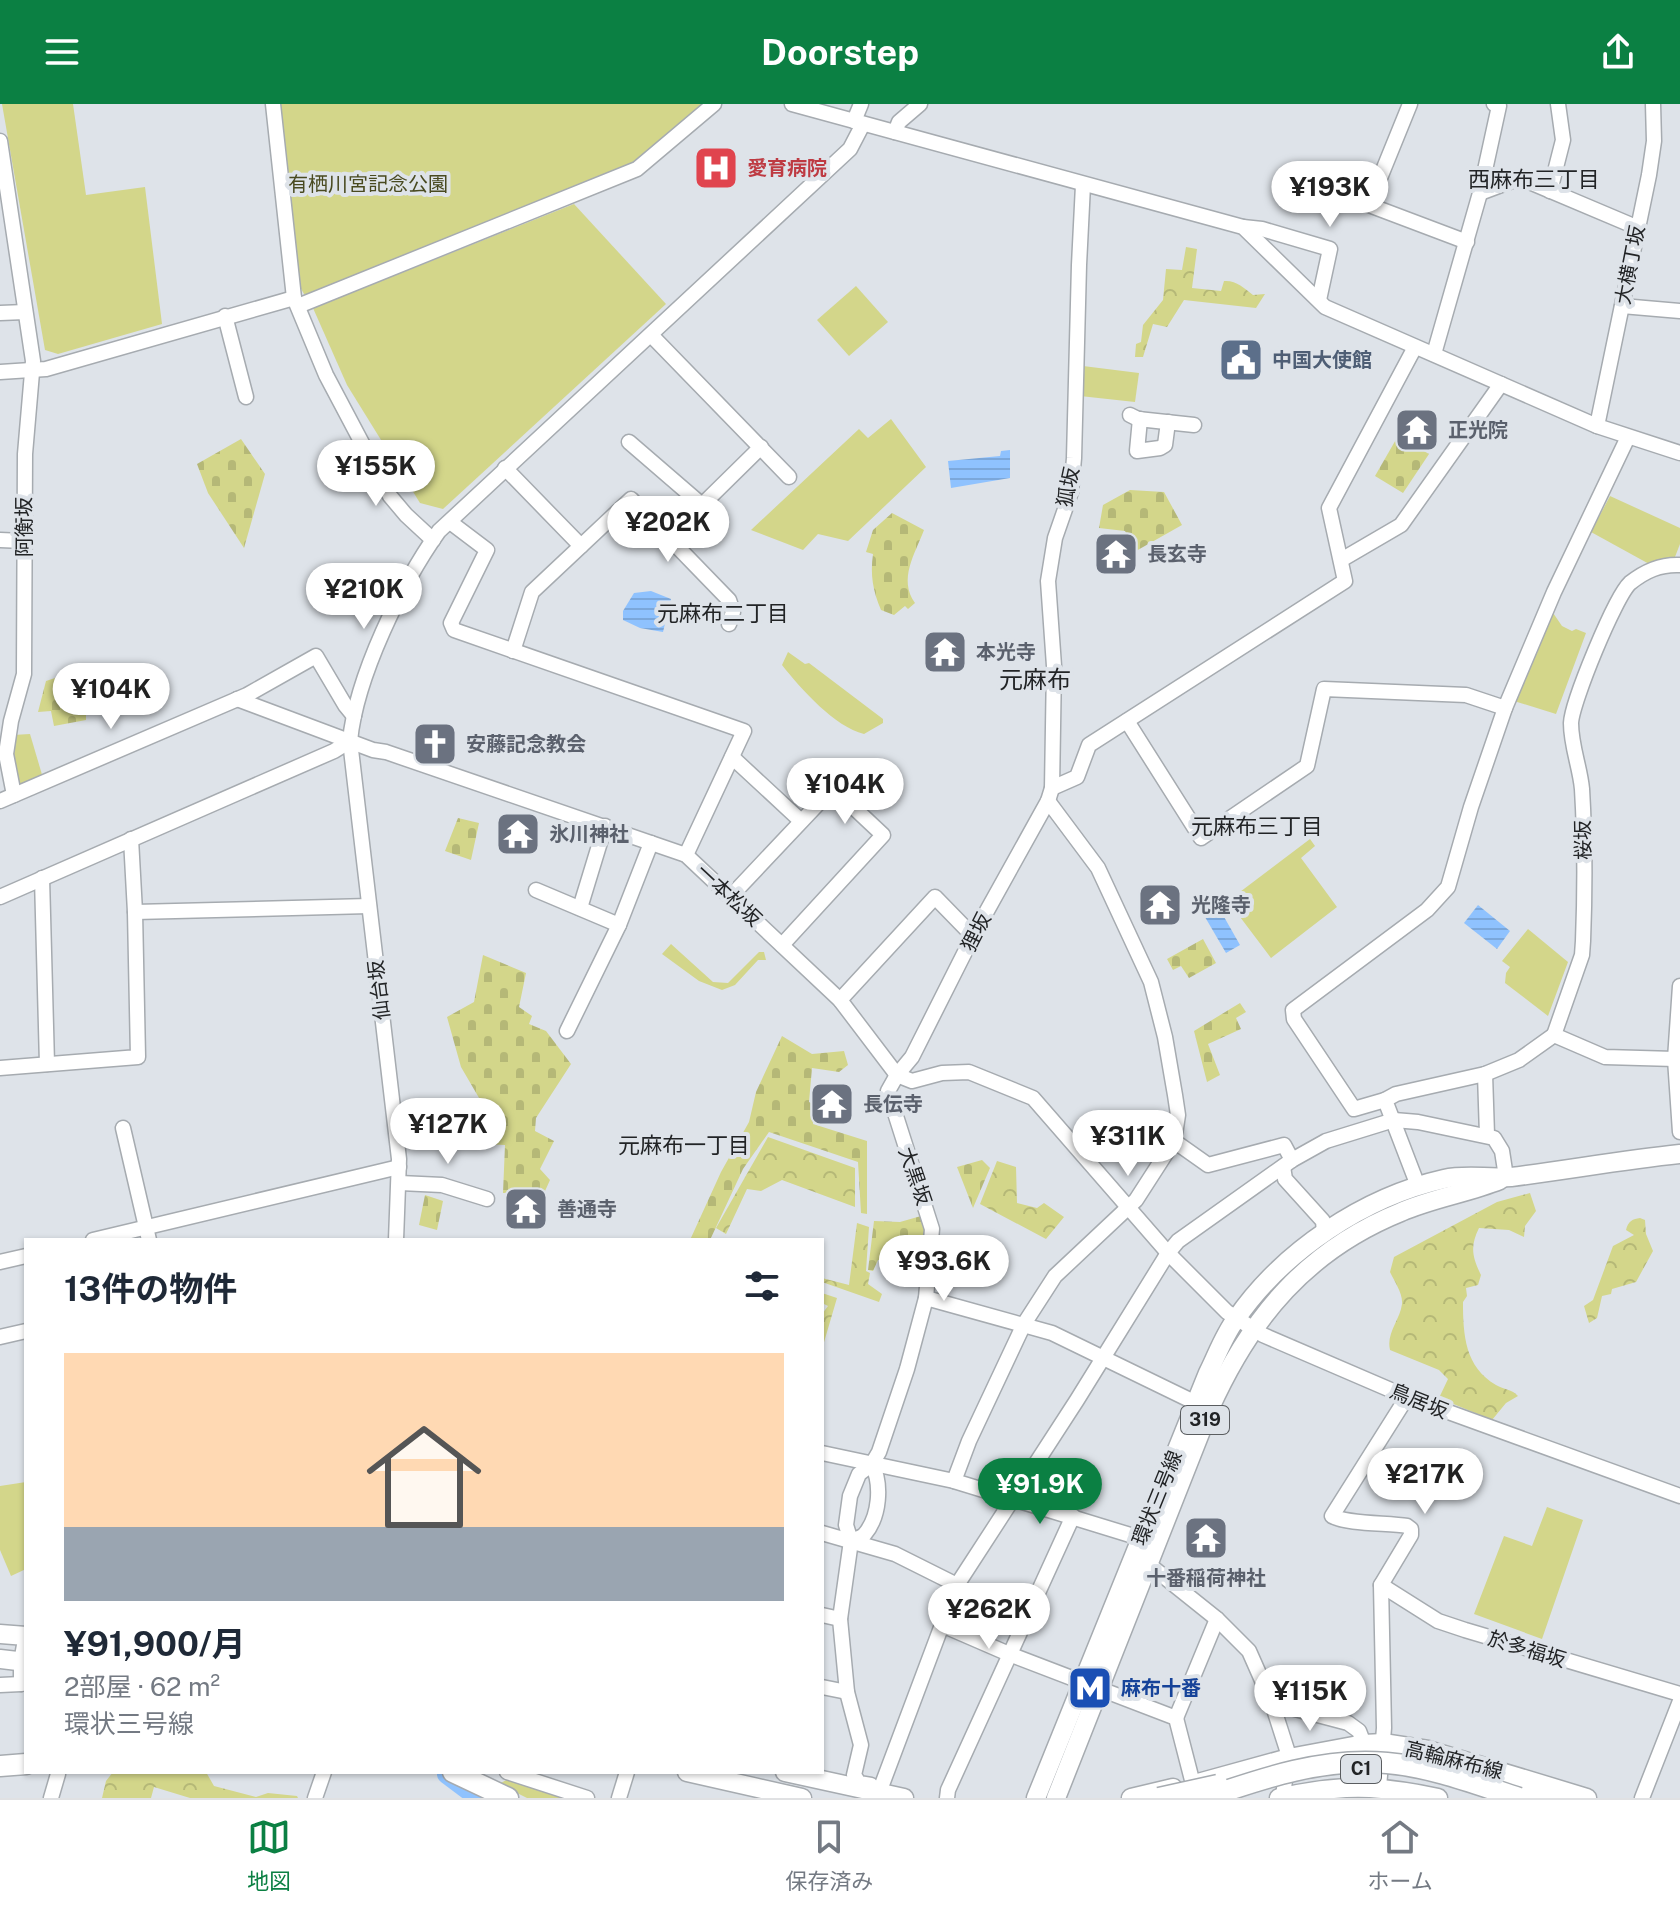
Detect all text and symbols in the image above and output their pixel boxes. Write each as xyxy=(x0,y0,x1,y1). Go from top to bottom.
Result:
icon: menu xyxy=(40,30,84,74)
icon: share xyxy=(1596,30,1640,74)
text: Doorstep xyxy=(761,31,919,73)
hospital icon: 愛育病院 xyxy=(692,144,740,192)
place label: 愛育病院 xyxy=(747,156,827,180)
pin: ¥193K xyxy=(1274,161,1386,229)
district label: 西麻布三丁目 xyxy=(1468,166,1600,192)
text: ¥193K xyxy=(1289,171,1371,202)
park label: 有栖川宮記念公園 xyxy=(288,172,448,196)
street label: 大横丁坂 xyxy=(1611,223,1649,307)
public building icon: 中国大使館 xyxy=(1217,336,1265,384)
place label: 中国大使館 xyxy=(1272,348,1372,372)
temple icon: 正光院 xyxy=(1393,406,1441,454)
place label: 正光院 xyxy=(1448,418,1508,442)
pin: ¥155K xyxy=(320,440,432,508)
text: ¥155K xyxy=(335,450,417,481)
street label: 狐坂 xyxy=(1052,465,1084,509)
pin: ¥202K xyxy=(612,496,724,564)
street label: 阿衡坂 xyxy=(12,497,36,557)
text: ¥202K xyxy=(625,506,711,537)
temple icon: 長玄寺 xyxy=(1092,530,1140,578)
place label: 長玄寺 xyxy=(1147,542,1207,566)
pin: ¥210K xyxy=(308,563,420,631)
text: ¥210K xyxy=(324,573,404,604)
district label: 元麻布二丁目 xyxy=(657,600,789,626)
temple icon: 本光寺 xyxy=(921,628,969,676)
place label: 本光寺 xyxy=(976,640,1036,664)
pin: ¥104K xyxy=(55,663,167,731)
district label: 元麻布 xyxy=(999,665,1071,693)
text: ¥104K xyxy=(71,673,151,704)
church icon: 安藤記念教会 xyxy=(411,720,459,768)
place label: 安藤記念教会 xyxy=(466,732,586,756)
pin: ¥104K xyxy=(789,758,901,826)
text: ¥104K xyxy=(805,768,885,799)
temple icon: 氷川神社 xyxy=(494,810,542,858)
district label: 元麻布三丁目 xyxy=(1191,813,1323,839)
street label: 桜坂 xyxy=(1571,820,1595,860)
place label: 氷川神社 xyxy=(549,822,629,846)
street label: 一本松坂 xyxy=(692,859,766,931)
temple icon: 光隆寺 xyxy=(1136,881,1184,929)
place label: 光隆寺 xyxy=(1191,893,1251,917)
street label: 狸坂 xyxy=(956,909,996,955)
street label: 仙台坂 xyxy=(363,959,395,1021)
temple icon: 長伝寺 xyxy=(808,1080,856,1128)
place label: 長伝寺 xyxy=(863,1092,923,1116)
pin: ¥127K xyxy=(392,1098,504,1166)
text: ¥127K xyxy=(408,1108,488,1139)
pin: ¥311K xyxy=(1072,1110,1184,1178)
text: ¥311K xyxy=(1090,1120,1166,1151)
district label: 元麻布一丁目 xyxy=(618,1132,750,1158)
street label: 大黒坂 xyxy=(894,1144,936,1208)
temple icon: 善通寺 xyxy=(502,1185,550,1233)
place label: 善通寺 xyxy=(557,1197,617,1221)
pin: ¥93.6K xyxy=(879,1235,1009,1303)
text: ¥93.6K xyxy=(897,1245,991,1276)
icon: filters xyxy=(740,1264,784,1308)
text: 13件の物件 xyxy=(64,1269,237,1309)
street label: 鳥居坂 xyxy=(1387,1379,1451,1423)
icon: home xyxy=(352,1405,496,1549)
road number: 319 xyxy=(1181,1406,1229,1434)
street label: 環状三号線 xyxy=(1127,1447,1187,1549)
pin: ¥217K xyxy=(1369,1448,1481,1516)
pin: ¥91.9K xyxy=(975,1458,1105,1526)
text: ¥217K xyxy=(1385,1458,1465,1489)
text: ¥91.9K xyxy=(996,1468,1084,1499)
temple icon: 十番稲荷神社 xyxy=(1182,1514,1230,1562)
place label: 十番稲荷神社 xyxy=(1146,1566,1266,1590)
pin: ¥262K xyxy=(933,1583,1045,1651)
text: ¥262K xyxy=(946,1593,1032,1624)
text: ¥91,900/月 xyxy=(64,1624,246,1664)
street label: 於多福坂 xyxy=(1485,1626,1569,1672)
metro station icon: 麻布十番 xyxy=(1066,1664,1114,1712)
pin: ¥115K xyxy=(1254,1665,1366,1733)
text: 2部屋 · 62 m² xyxy=(64,1671,220,1702)
text: ¥115K xyxy=(1272,1675,1348,1706)
place label: 麻布十番 xyxy=(1121,1676,1201,1700)
text: 環状三号線 xyxy=(64,1708,194,1739)
street label: 高輪麻布線 xyxy=(1403,1736,1505,1784)
road number: C1 xyxy=(1341,1755,1381,1783)
tab: 地図 xyxy=(247,1815,291,1895)
tab: 保存済み xyxy=(785,1815,873,1895)
tab: ホーム xyxy=(1368,1815,1433,1895)

